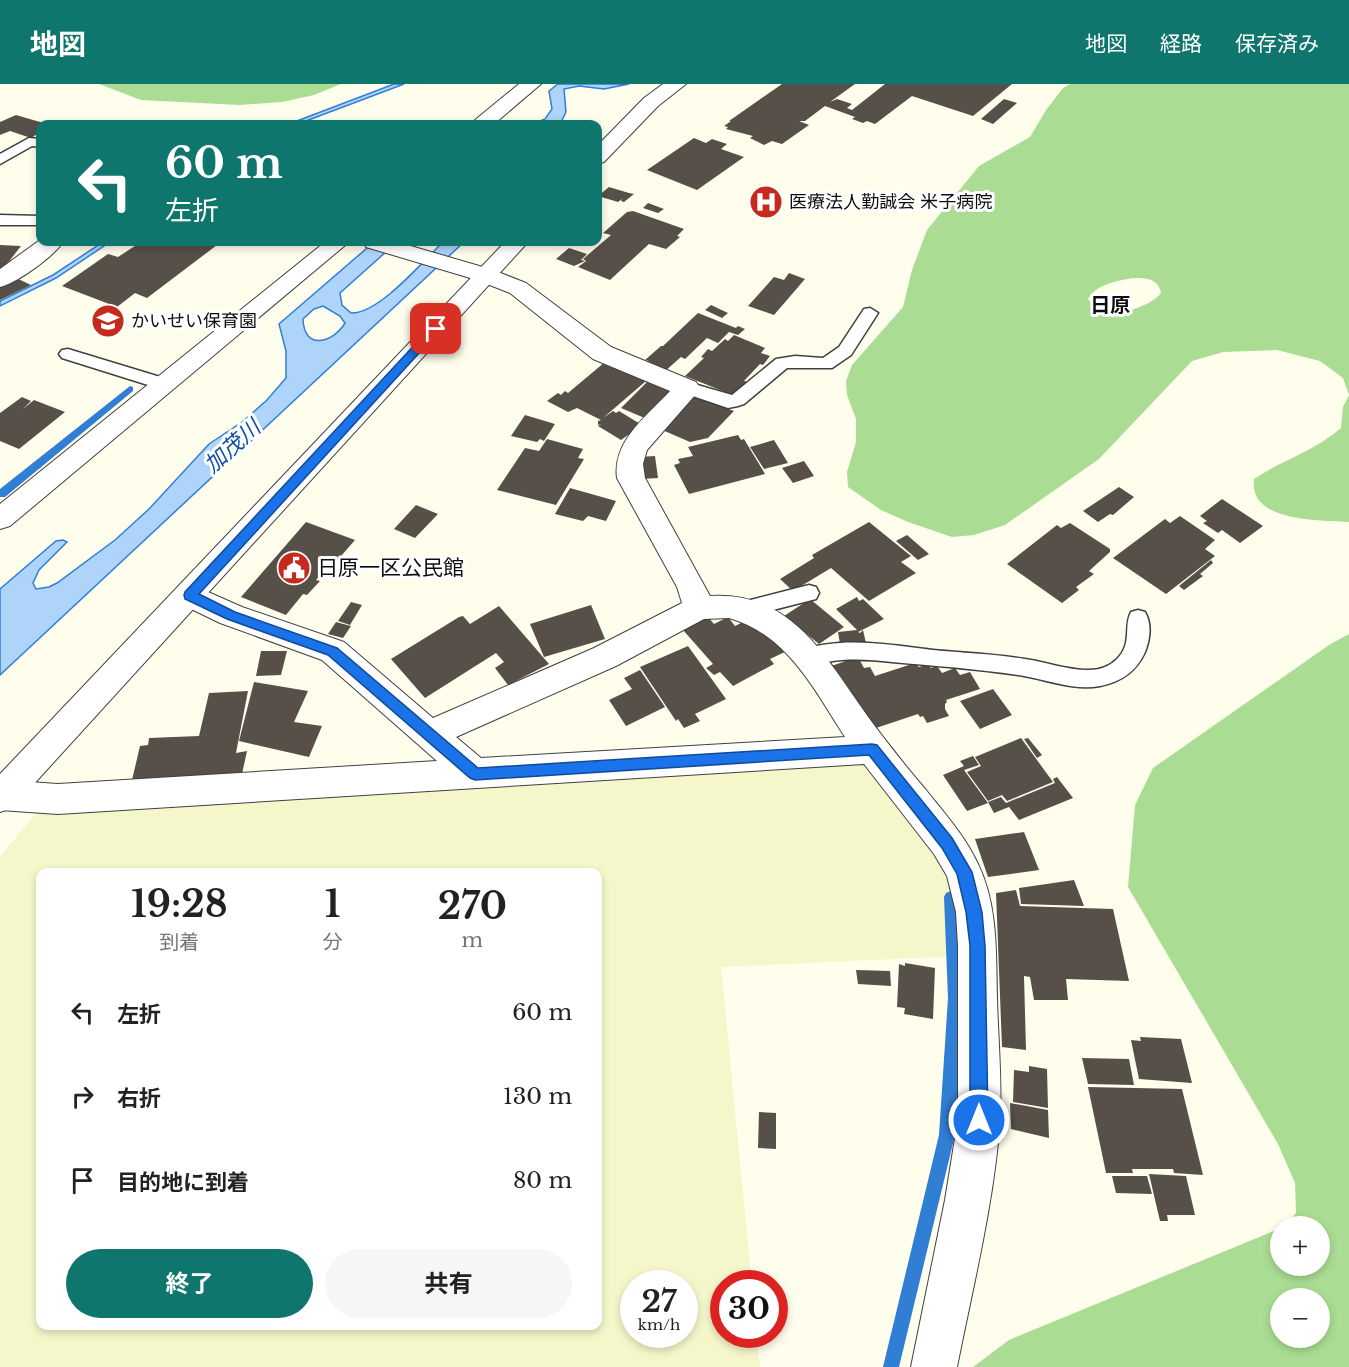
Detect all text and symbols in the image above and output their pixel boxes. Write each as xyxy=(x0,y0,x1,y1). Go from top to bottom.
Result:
text: 地図 xyxy=(30,27,86,62)
text: 地図 xyxy=(1085,31,1127,57)
text: 経路 xyxy=(1160,31,1202,57)
text: 保存済み xyxy=(1235,31,1319,57)
text: 60 m xyxy=(165,137,283,189)
icon: left xyxy=(66,144,144,222)
hospital icon: 医療法人勤誠会 米子病院 xyxy=(748,184,784,220)
place label: 医療法人勤誠会 米子病院 xyxy=(789,191,992,213)
text: 左折 xyxy=(165,194,219,227)
district label: 日原 xyxy=(1090,293,1130,317)
school or university icon: かいせい保育園 xyxy=(90,303,126,339)
pin xyxy=(410,303,461,354)
place label: かいせい保育園 xyxy=(131,310,257,332)
icon: arrive xyxy=(419,312,452,345)
water label: 加茂川 xyxy=(199,413,267,478)
public building icon: 日原一区公民館 xyxy=(276,550,312,586)
place label: 日原一区公民館 xyxy=(317,555,464,581)
text: 19:28 xyxy=(131,882,228,927)
text: 1 xyxy=(325,882,340,927)
text: 270 xyxy=(438,884,507,929)
text: m xyxy=(462,928,483,952)
text: 到着 xyxy=(159,930,199,954)
text: 分 xyxy=(323,930,343,954)
icon: left xyxy=(66,996,99,1029)
text: 60 m xyxy=(512,999,572,1026)
text: 左折 xyxy=(117,1001,161,1028)
icon: right xyxy=(66,1080,99,1113)
text: 130 m xyxy=(503,1083,572,1110)
text: 右折 xyxy=(117,1085,161,1112)
position arrow xyxy=(947,1088,1011,1152)
icon: arrive xyxy=(66,1164,99,1197)
text: 80 m xyxy=(513,1167,572,1194)
text: 目的地に到着 xyxy=(117,1169,249,1196)
map controls xyxy=(1270,1216,1330,1348)
button: + xyxy=(1270,1216,1330,1276)
button: 終了 xyxy=(66,1249,313,1318)
button: 共有 xyxy=(325,1249,572,1318)
speed limit sign: 30 xyxy=(710,1270,788,1348)
text: 27 xyxy=(641,1283,677,1320)
button: − xyxy=(1270,1288,1330,1348)
text: km/h xyxy=(638,1315,680,1334)

